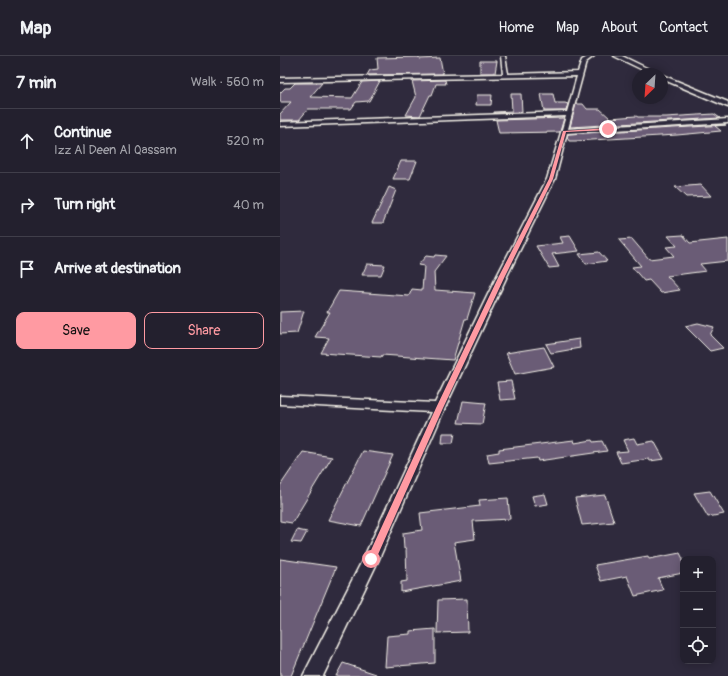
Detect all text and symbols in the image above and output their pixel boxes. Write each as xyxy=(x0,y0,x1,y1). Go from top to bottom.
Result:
text: Map xyxy=(20,16,51,40)
text: Home xyxy=(499,19,534,36)
text: Map xyxy=(556,19,579,36)
text: About xyxy=(601,19,637,36)
text: Contact xyxy=(659,19,708,36)
north arrow xyxy=(632,68,668,104)
text: 7 min xyxy=(16,72,56,93)
text: Walk · 560 m xyxy=(191,74,264,90)
route end xyxy=(599,120,617,138)
text: Continue xyxy=(54,123,112,142)
icon: ahead xyxy=(16,130,38,152)
text: 520 m xyxy=(226,133,264,149)
text: Izz Al Deen Al Qassam xyxy=(54,142,177,158)
icon: right xyxy=(16,194,38,216)
text: Turn right xyxy=(54,195,115,214)
text: 40 m xyxy=(233,197,264,213)
icon: arrive xyxy=(16,258,38,280)
text: Arrive at destination xyxy=(54,259,181,278)
button: Save xyxy=(16,312,136,349)
button: Share xyxy=(144,312,264,349)
route start xyxy=(362,550,380,568)
map controls xyxy=(680,556,716,664)
button: + xyxy=(680,556,716,592)
button: − xyxy=(680,592,716,628)
button: locate xyxy=(680,628,716,664)

